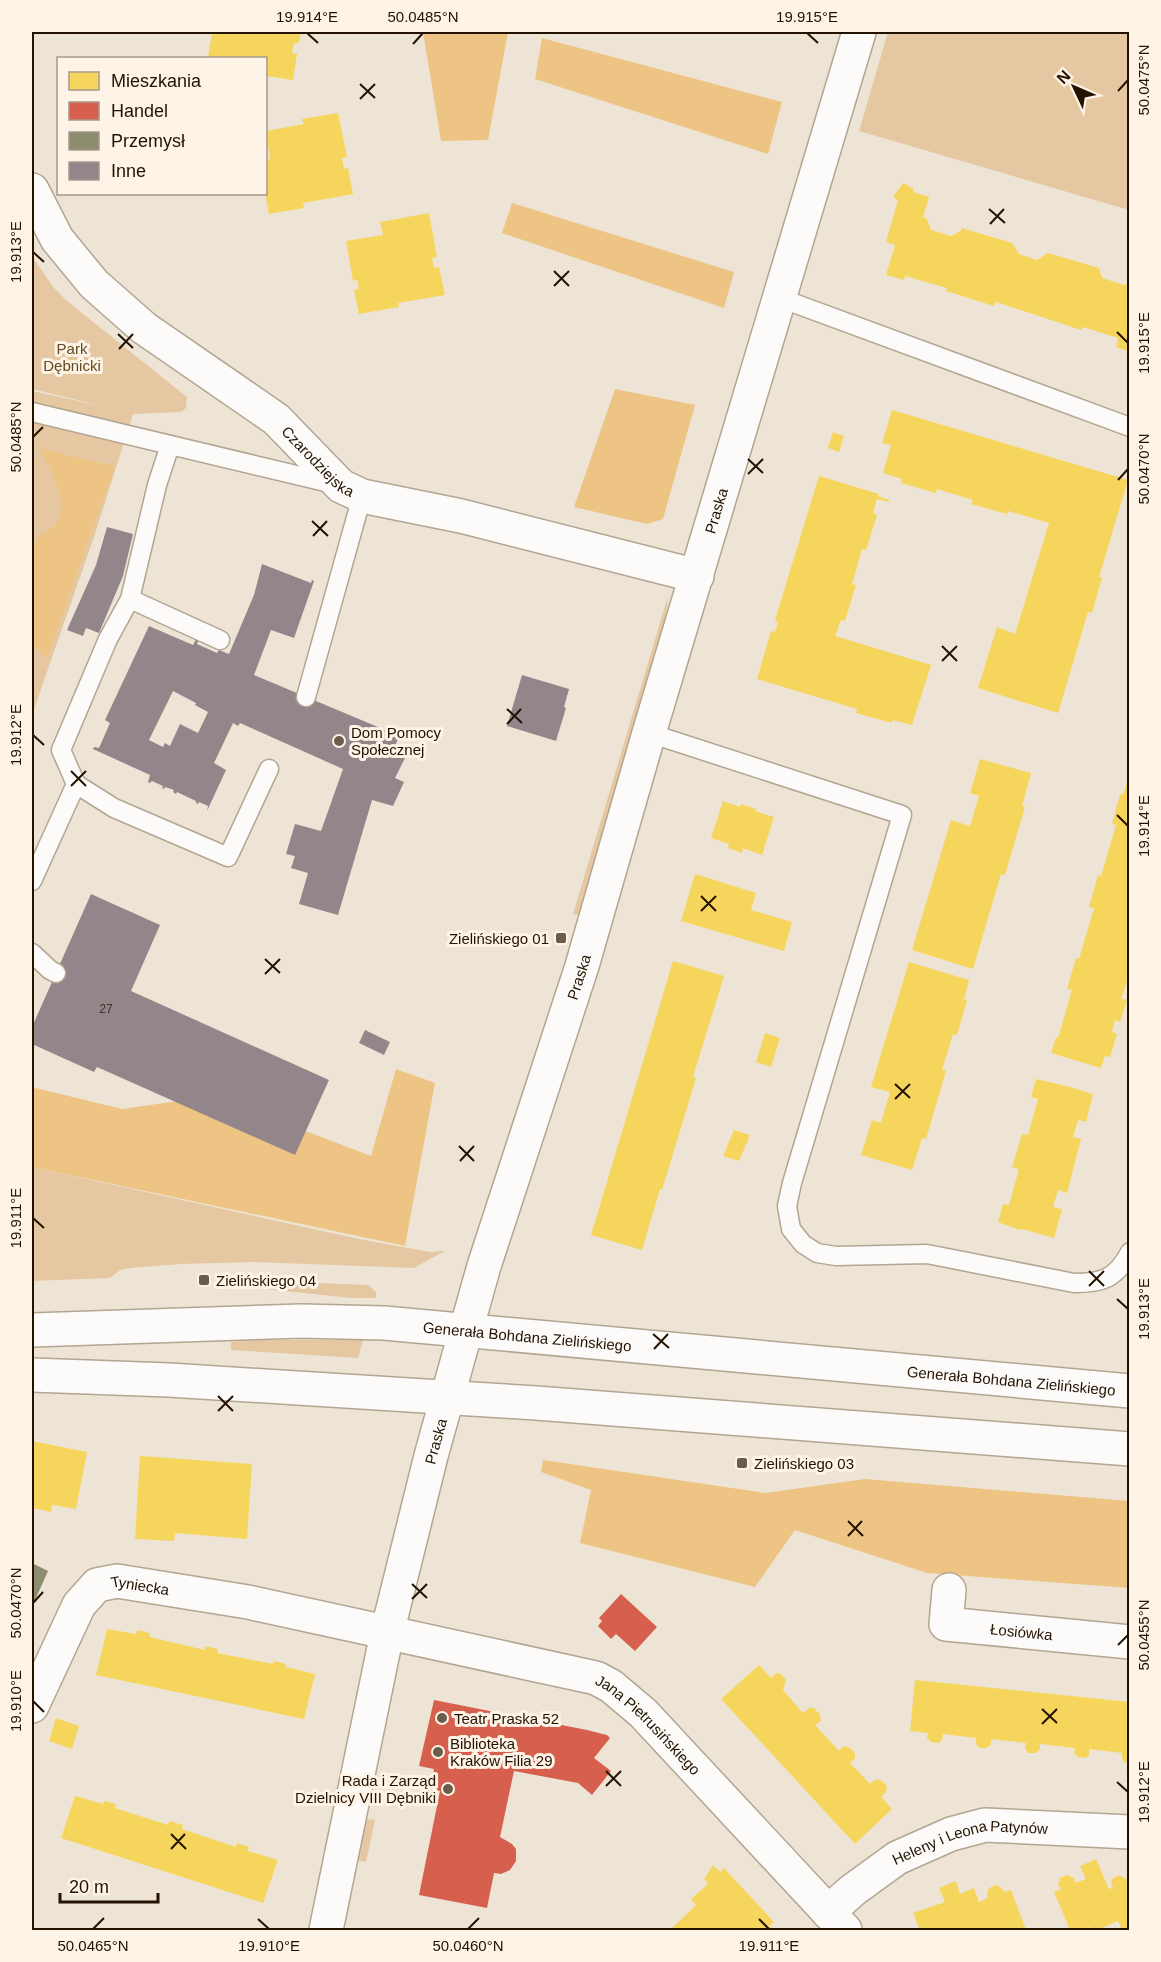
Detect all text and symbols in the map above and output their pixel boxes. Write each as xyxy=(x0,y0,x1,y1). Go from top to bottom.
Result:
text: 19.914°E xyxy=(276,8,338,25)
text: 50.0485°N xyxy=(387,8,459,25)
text: 19.915°E xyxy=(776,8,838,25)
text: 50.0475°N xyxy=(1135,44,1152,116)
legend xyxy=(57,57,267,195)
north arrow xyxy=(1044,57,1104,117)
text: N xyxy=(1053,67,1074,87)
text: Mieszkania xyxy=(111,71,202,91)
text: Handel xyxy=(111,101,168,121)
text: Przemysł xyxy=(111,131,185,151)
text: Inne xyxy=(111,161,146,181)
text: 19.913°E xyxy=(7,221,24,283)
text: 19.915°E xyxy=(1135,312,1152,374)
park label: Park Dębnicki xyxy=(43,340,101,374)
text: 50.0485°N xyxy=(7,401,24,473)
street label: Czarodziejska xyxy=(279,422,358,500)
text: 50.0470°N xyxy=(1135,433,1152,505)
street label: Praska xyxy=(701,485,731,535)
text: 19.912°E xyxy=(7,704,24,766)
place label: Dom Pomocy Społecznej xyxy=(351,724,442,758)
marker: Dom Pomocy Społecznej xyxy=(332,734,346,748)
text: 19.914°E xyxy=(1135,795,1152,857)
place label: Zielińskiego 01 xyxy=(449,930,549,947)
marker: Zielińskiego 01 xyxy=(554,931,568,945)
street label: Praska xyxy=(563,952,594,1002)
house number: 27 xyxy=(99,1002,113,1016)
text: 19.911°E xyxy=(7,1188,24,1248)
place label: Zielińskiego 04 xyxy=(216,1272,316,1289)
marker: Zielińskiego 04 xyxy=(197,1273,211,1287)
text: 19.913°E xyxy=(1135,1278,1152,1340)
street label: Generała Bohdana Zielińskiego xyxy=(422,1318,632,1354)
street label: Generała Bohdana Zielińskiego xyxy=(906,1362,1116,1398)
street label: Praska xyxy=(421,1416,450,1466)
place label: Zielińskiego 03 xyxy=(754,1455,854,1472)
marker: Zielińskiego 03 xyxy=(735,1456,749,1470)
text: 50.0470°N xyxy=(7,1567,24,1639)
street label: Tyniecka xyxy=(109,1572,171,1598)
text: 50.0455°N xyxy=(1135,1599,1152,1671)
street label: Łosiówka xyxy=(990,1620,1054,1643)
text: 19.910°E xyxy=(7,1670,24,1732)
street label: Jana Pietrusińskiego xyxy=(593,1671,704,1778)
place label: Teatr Praska 52 xyxy=(454,1710,559,1727)
marker: Teatr Praska 52 xyxy=(435,1711,449,1725)
place label: Biblioteka Kraków Filia 29 xyxy=(450,1735,553,1769)
marker: Biblioteka Kraków Filia 29 xyxy=(431,1745,445,1759)
text: 19.912°E xyxy=(1135,1761,1152,1823)
place label: Rada i Zarząd Dzielnicy VIII Dębniki xyxy=(295,1772,436,1806)
marker: Rada i Zarząd Dzielnicy VIII Dębniki xyxy=(441,1782,455,1796)
street label: Heleny i Leona Patynów xyxy=(889,1816,1048,1868)
scale bar xyxy=(60,1866,158,1904)
text: 20 m xyxy=(69,1877,109,1897)
text: 50.0465°N xyxy=(57,1937,129,1954)
text: 19.910°E xyxy=(238,1937,300,1954)
text: 50.0460°N xyxy=(432,1937,504,1954)
text: 19.911°E xyxy=(739,1937,799,1954)

